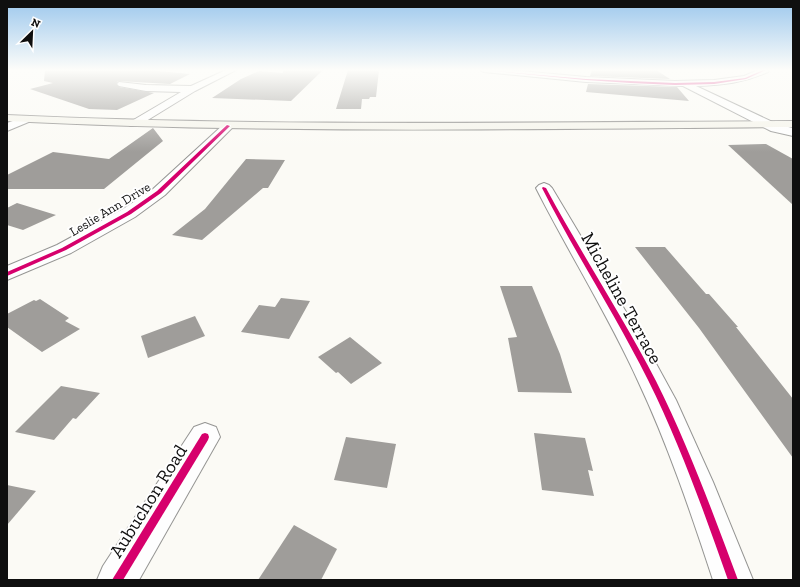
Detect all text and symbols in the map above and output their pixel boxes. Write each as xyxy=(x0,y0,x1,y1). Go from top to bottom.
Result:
north arrow xyxy=(12,12,52,52)
text: N xyxy=(29,16,43,31)
street label: Leslie Ann Drive xyxy=(67,179,153,239)
street label: Micheline Terrace xyxy=(576,228,668,368)
street label: Aubuchon Road xyxy=(104,440,192,562)

